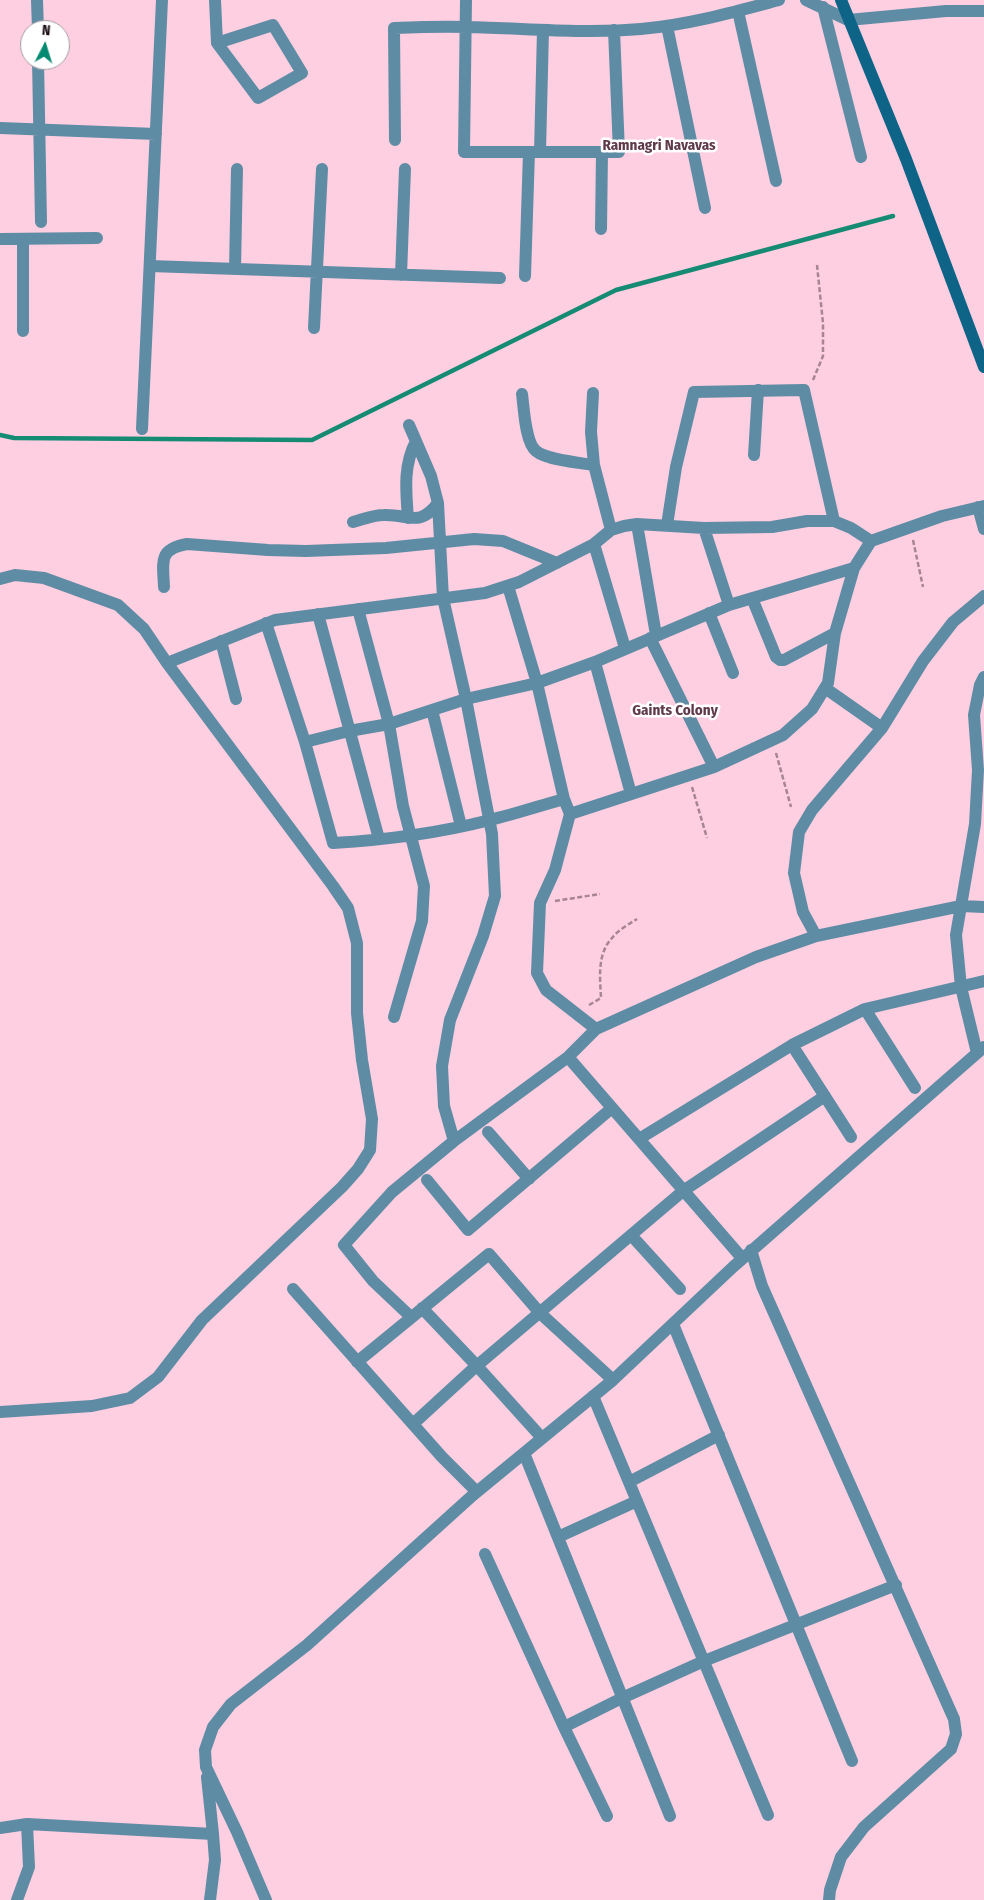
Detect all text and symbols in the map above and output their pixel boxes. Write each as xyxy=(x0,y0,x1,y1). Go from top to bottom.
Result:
north arrow xyxy=(20,20,70,70)
text: N xyxy=(41,22,51,39)
district label: Ramnagri Navavas xyxy=(602,137,716,155)
district label: Gaints Colony xyxy=(632,702,718,720)

